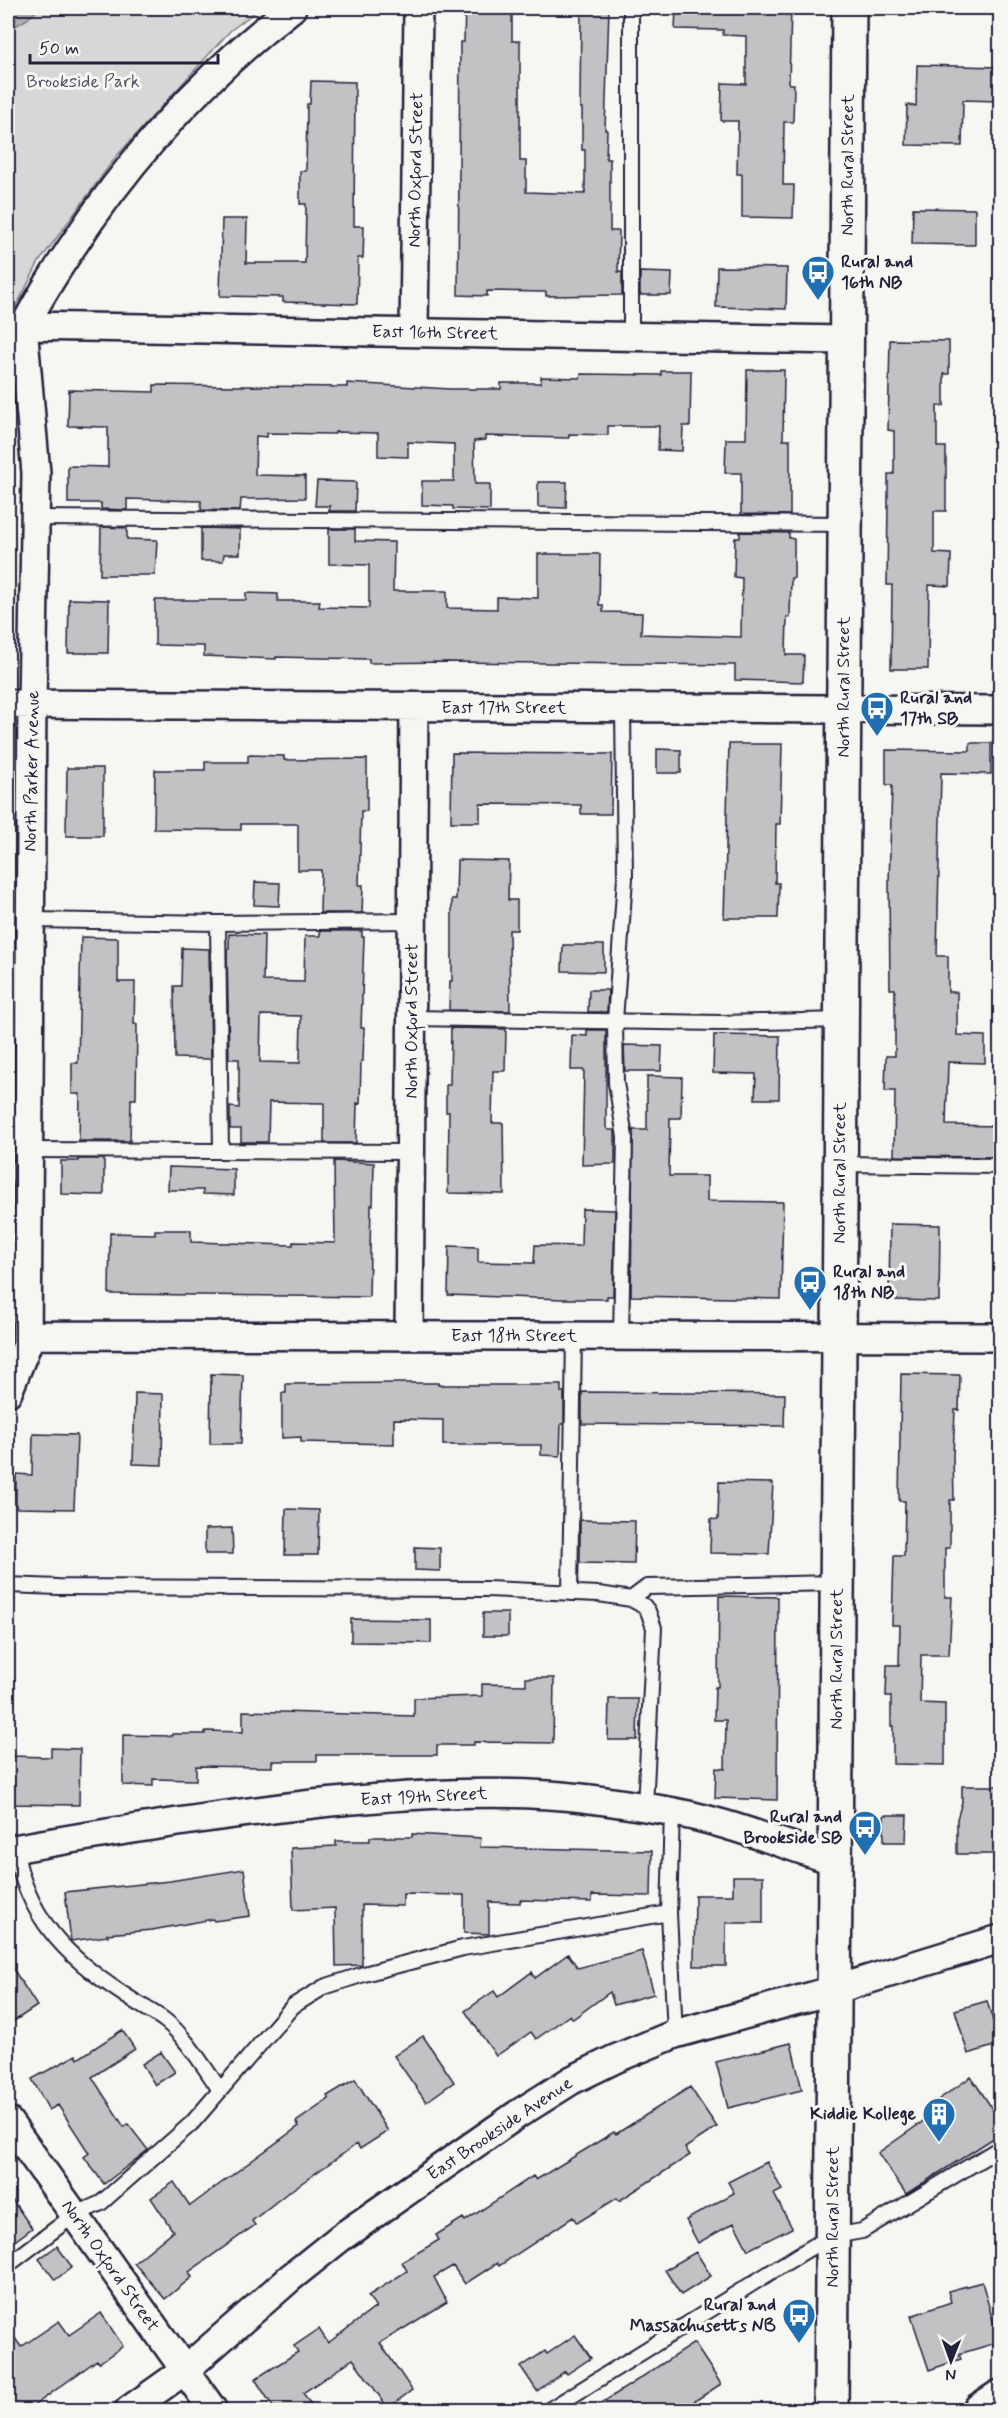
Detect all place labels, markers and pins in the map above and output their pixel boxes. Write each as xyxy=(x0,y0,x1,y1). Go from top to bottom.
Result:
place label: Rural and 16th NB xyxy=(841,250,913,295)
bus stop icon: Rural and 16th NB xyxy=(800,254,836,301)
place label: Rural and 17th SB xyxy=(900,686,972,731)
bus stop icon: Rural and 17th SB xyxy=(859,690,895,737)
place label: Rural and 18th NB xyxy=(833,1260,905,1305)
bus stop icon: Rural and 18th NB xyxy=(792,1264,828,1311)
place label: Rural and Brookside SB xyxy=(744,1805,843,1850)
bus stop icon: Rural and Brookside SB xyxy=(847,1809,883,1856)
building icon: Kiddie Kollege xyxy=(921,2096,957,2143)
place label: Kiddie Kollege xyxy=(810,2102,917,2126)
place label: Rural and Massachusetts NB xyxy=(630,2293,776,2338)
bus stop icon: Rural and Massachusetts NB xyxy=(781,2297,817,2344)

